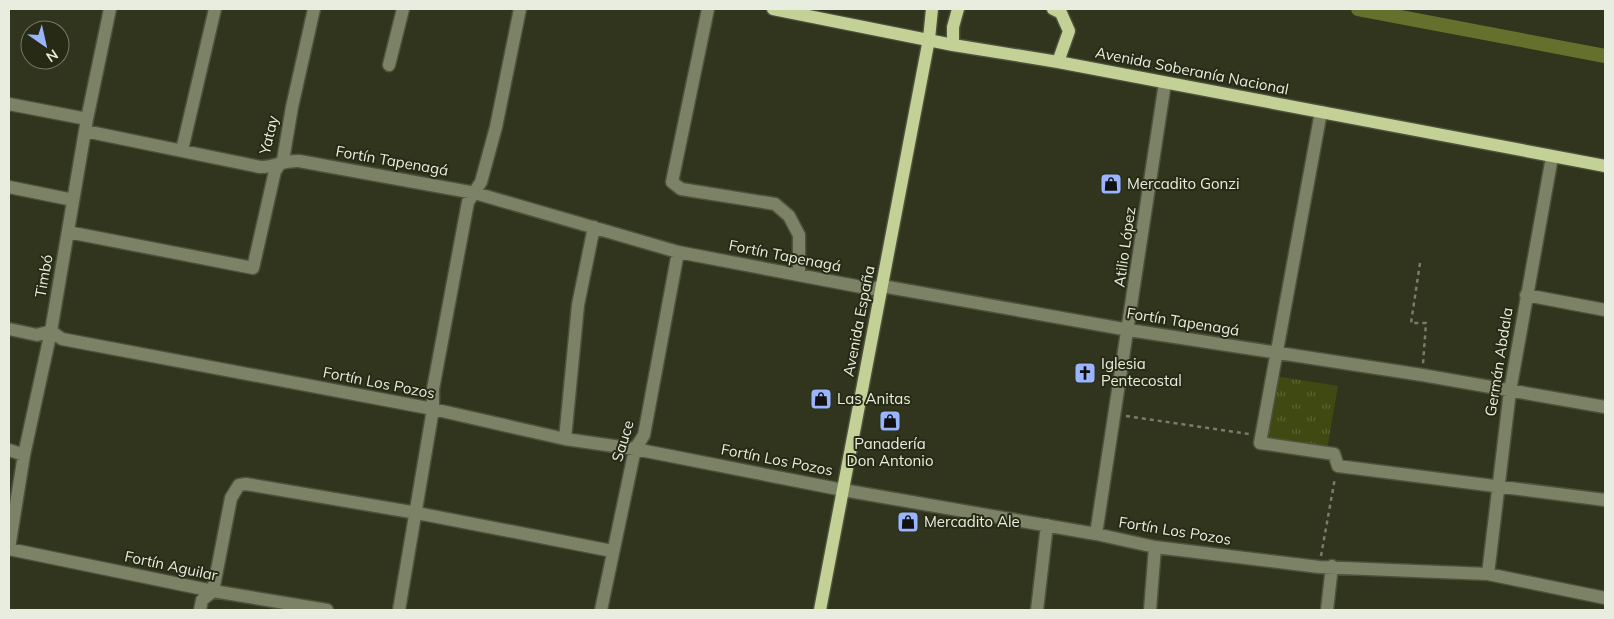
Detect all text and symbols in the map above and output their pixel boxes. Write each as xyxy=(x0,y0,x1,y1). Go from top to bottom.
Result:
north arrow xyxy=(20,20,70,70)
street label: Avenida Soberanía Nacional xyxy=(1094,42,1290,99)
text: N xyxy=(43,45,62,66)
street label: Yatay xyxy=(255,114,282,157)
street label: Fortín Tapenagá xyxy=(334,141,450,180)
shop icon: Mercadito Gonzi xyxy=(1099,172,1123,196)
place label: Mercadito Gonzi xyxy=(1127,174,1240,193)
street label: Atilio López xyxy=(1109,205,1140,288)
street label: Fortín Tapenagá xyxy=(727,235,843,276)
street label: Timbó xyxy=(30,253,57,299)
street label: Avenida España xyxy=(838,264,879,378)
street label: Fortín Tapenagá xyxy=(1125,303,1241,340)
street label: Germán Abdala xyxy=(1481,306,1516,418)
place label: Iglesia Pentecostal xyxy=(1101,354,1182,390)
church icon: Iglesia Pentecostal xyxy=(1073,361,1097,385)
street label: Fortín Los Pozos xyxy=(322,362,437,403)
shop icon: Las Anitas xyxy=(809,387,833,411)
place label: Las Anitas xyxy=(837,389,911,408)
shop icon: Panadería Don Antonio xyxy=(878,409,902,433)
street label: Sauce xyxy=(607,418,638,464)
place label: Panadería Don Antonio xyxy=(847,434,933,470)
street label: Fortín Los Pozos xyxy=(720,439,835,480)
shop icon: Mercadito Ale xyxy=(896,510,920,534)
place label: Mercadito Ale xyxy=(924,512,1020,531)
street label: Fortín Los Pozos xyxy=(1117,512,1233,549)
street label: Fortín Aguilar xyxy=(123,546,220,585)

